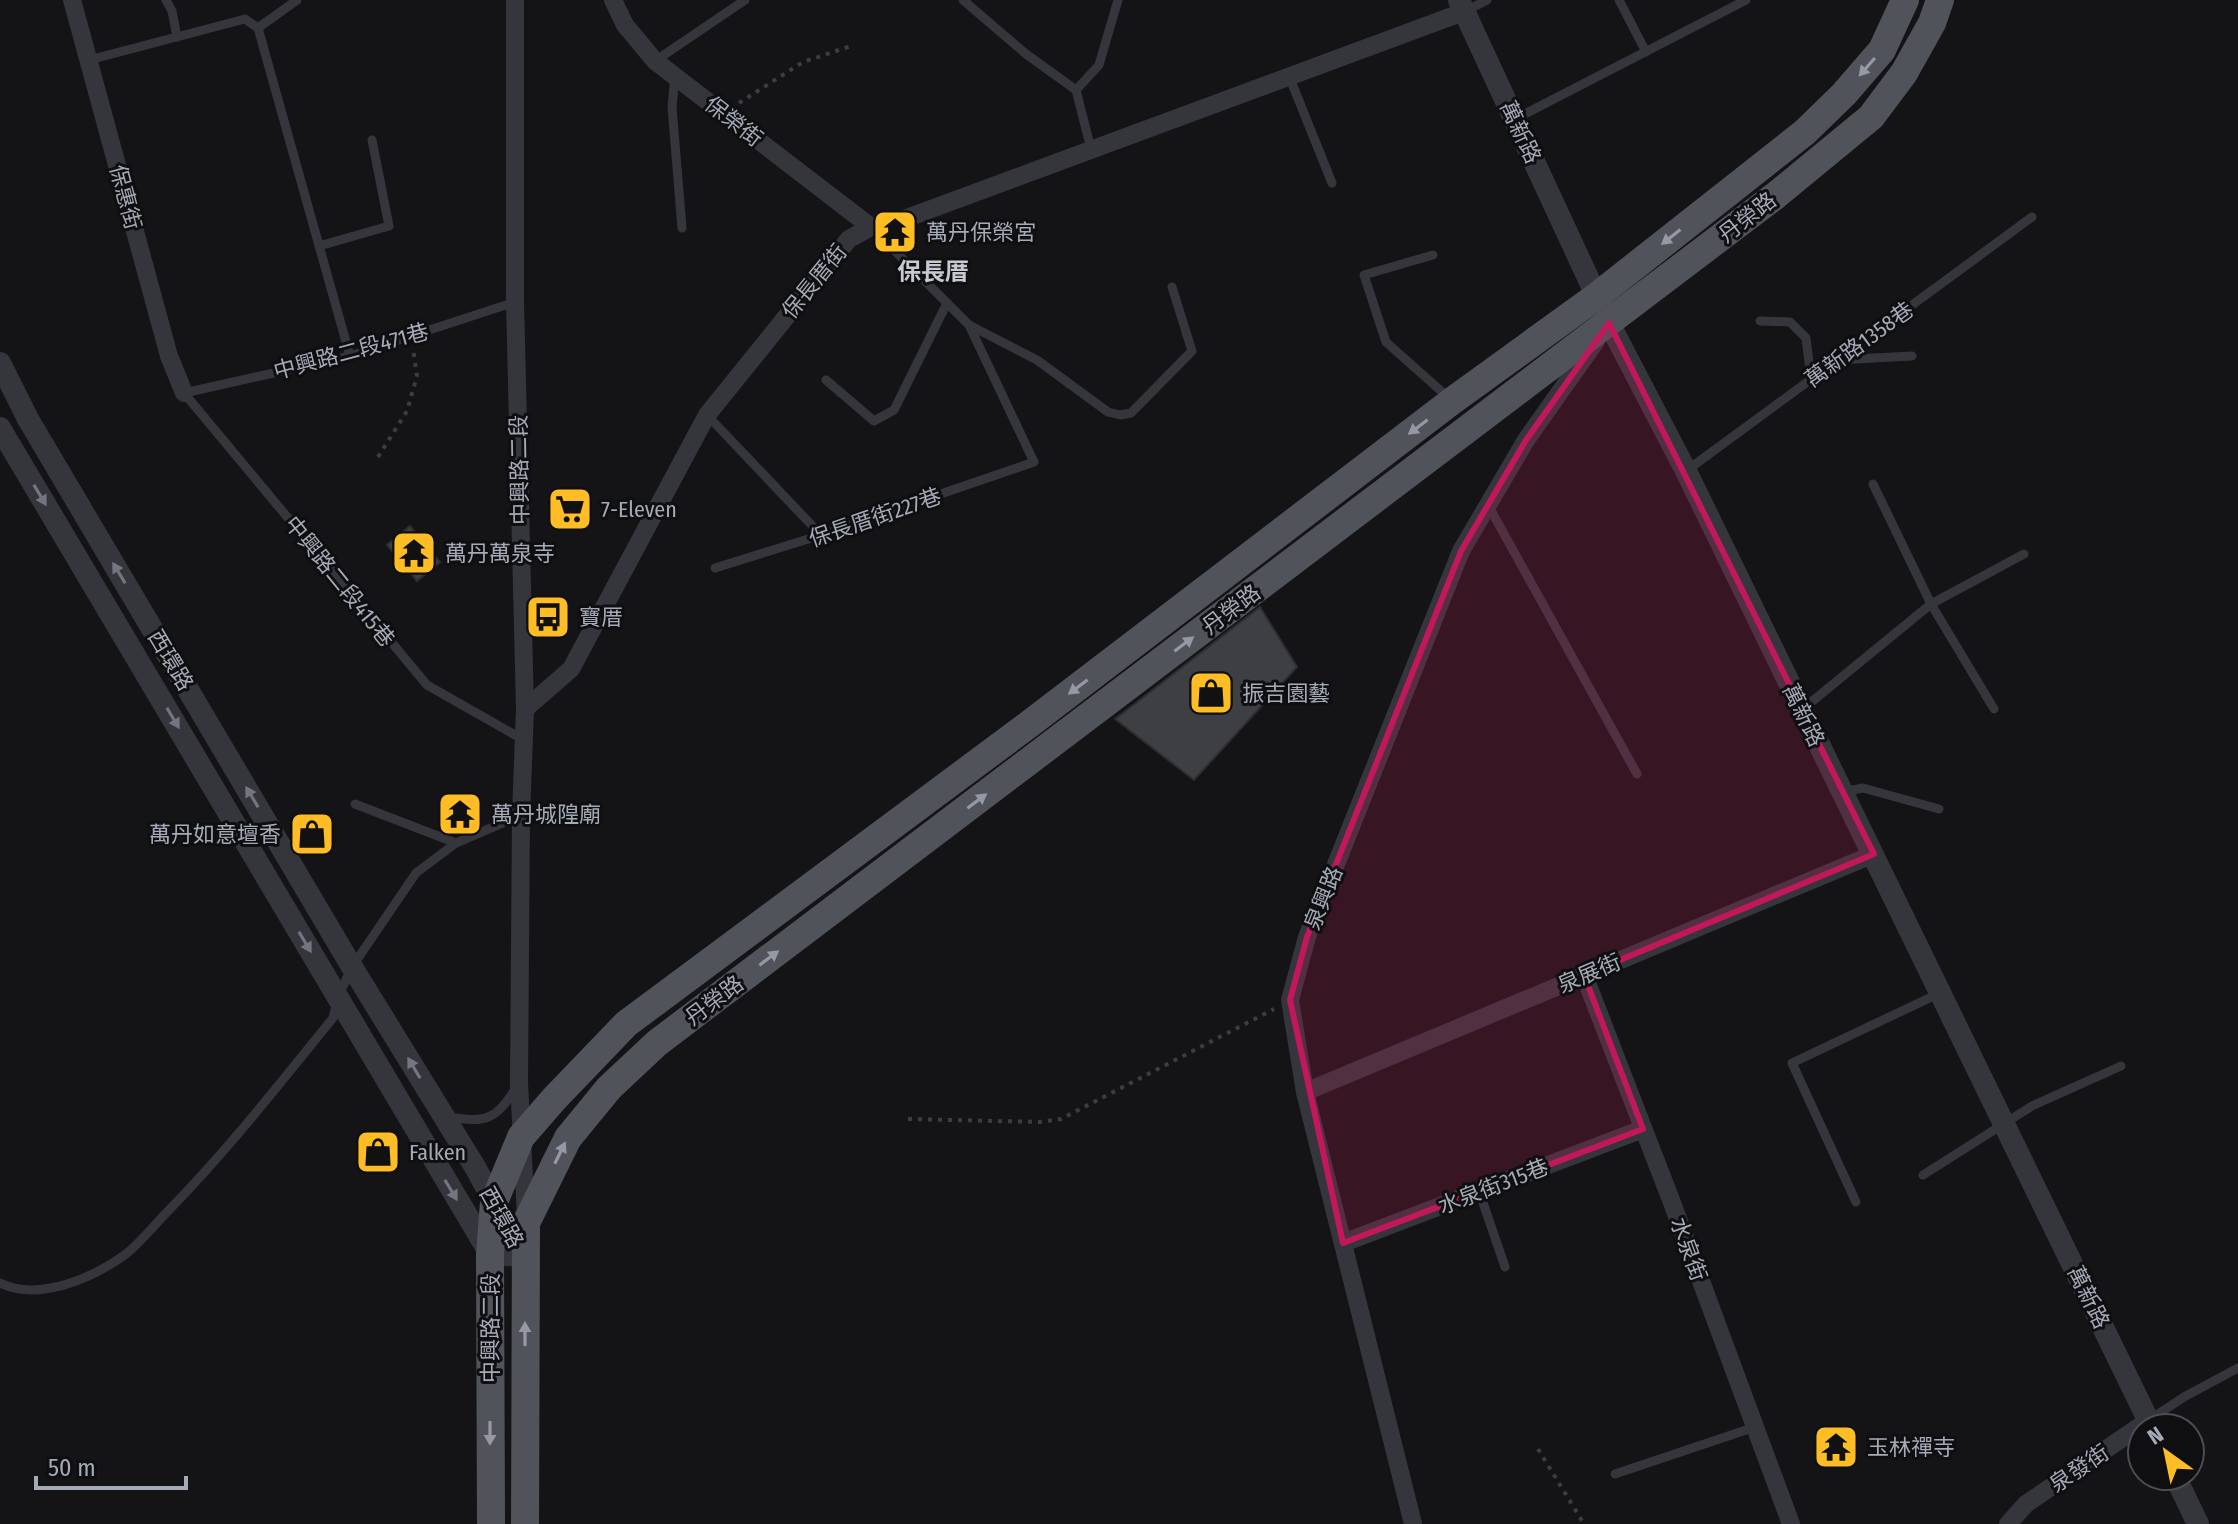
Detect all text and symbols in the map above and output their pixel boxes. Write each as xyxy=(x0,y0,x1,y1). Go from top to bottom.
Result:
one-way arrow xyxy=(1859,57,1876,77)
street label: 保榮街 xyxy=(699,90,768,152)
street label: 萬新路 xyxy=(1494,97,1547,168)
street label: 保惠街 xyxy=(104,162,147,233)
street label: 丹榮路 xyxy=(1713,186,1782,248)
temple icon: 萬丹保榮宮 xyxy=(871,208,919,256)
place label: 萬丹保榮宮 xyxy=(926,219,1036,246)
one-way arrow xyxy=(1661,229,1681,245)
street label: 保長厝街 xyxy=(776,239,853,324)
district label: 保長厝 xyxy=(897,258,969,286)
street label: 萬新路1358巷 xyxy=(1800,296,1919,393)
street label: 中興路二段471巷 xyxy=(271,318,432,385)
street label: 中興路二段 xyxy=(505,415,534,525)
one-way arrow xyxy=(1408,418,1428,434)
street label: 保長厝街227巷 xyxy=(805,482,945,553)
one-way arrow xyxy=(33,484,47,506)
supermarket icon: 7-Eleven xyxy=(546,485,594,533)
place label: 7-Eleven xyxy=(601,496,677,523)
street label: 中興路二段415巷 xyxy=(279,511,400,652)
temple icon: 萬丹萬泉寺 xyxy=(390,529,438,577)
place label: 萬丹萬泉寺 xyxy=(445,540,555,567)
one-way arrow xyxy=(112,562,126,584)
street label: 丹榮路 xyxy=(1197,579,1266,640)
bus stop icon: 寶厝 xyxy=(524,593,572,641)
place label: 寶厝 xyxy=(579,604,623,631)
street label: 西環路 xyxy=(142,625,199,696)
one-way arrow xyxy=(1174,637,1194,653)
shop icon: 振吉園藝 xyxy=(1187,669,1235,717)
one-way arrow xyxy=(1068,678,1088,694)
place label: 振吉園藝 xyxy=(1242,680,1330,707)
street label: 萬新路 xyxy=(1777,680,1830,751)
one-way arrow xyxy=(166,707,180,729)
one-way arrow xyxy=(245,786,259,808)
temple icon: 萬丹城隍廟 xyxy=(436,790,484,838)
one-way arrow xyxy=(967,794,987,810)
place label: 萬丹城隍廟 xyxy=(491,801,601,828)
shop icon: 萬丹如意壇香 xyxy=(288,810,336,858)
place label: 萬丹如意壇香 xyxy=(149,821,281,848)
street label: 泉興路 xyxy=(1299,863,1348,934)
one-way arrow xyxy=(298,931,312,953)
street label: 泉展街 xyxy=(1554,948,1625,999)
one-way arrow xyxy=(759,951,780,966)
street label: 丹榮路 xyxy=(680,970,749,1031)
one-way arrow xyxy=(407,1057,421,1079)
shop icon: Falken xyxy=(354,1128,402,1176)
place label: Falken xyxy=(409,1139,466,1166)
one-way arrow xyxy=(553,1141,567,1164)
street label: 水泉街315巷 xyxy=(1434,1153,1552,1220)
one-way arrow xyxy=(444,1179,458,1201)
street label: 西環路 xyxy=(474,1182,529,1253)
street label: 水泉街 xyxy=(1665,1214,1713,1285)
street label: 萬新路 xyxy=(2062,1262,2115,1333)
street label: 中興路二段 xyxy=(477,1273,504,1383)
one-way arrow xyxy=(519,1321,531,1346)
north arrow xyxy=(2126,1412,2206,1492)
one-way arrow xyxy=(484,1421,497,1446)
text: N xyxy=(2142,1421,2168,1451)
temple icon: 玉林禪寺 xyxy=(1812,1423,1860,1471)
place label: 玉林禪寺 xyxy=(1867,1434,1955,1461)
street label: 泉發街 xyxy=(2044,1439,2114,1498)
scale bar xyxy=(36,1440,186,1490)
text: 50 m xyxy=(48,1454,96,1482)

